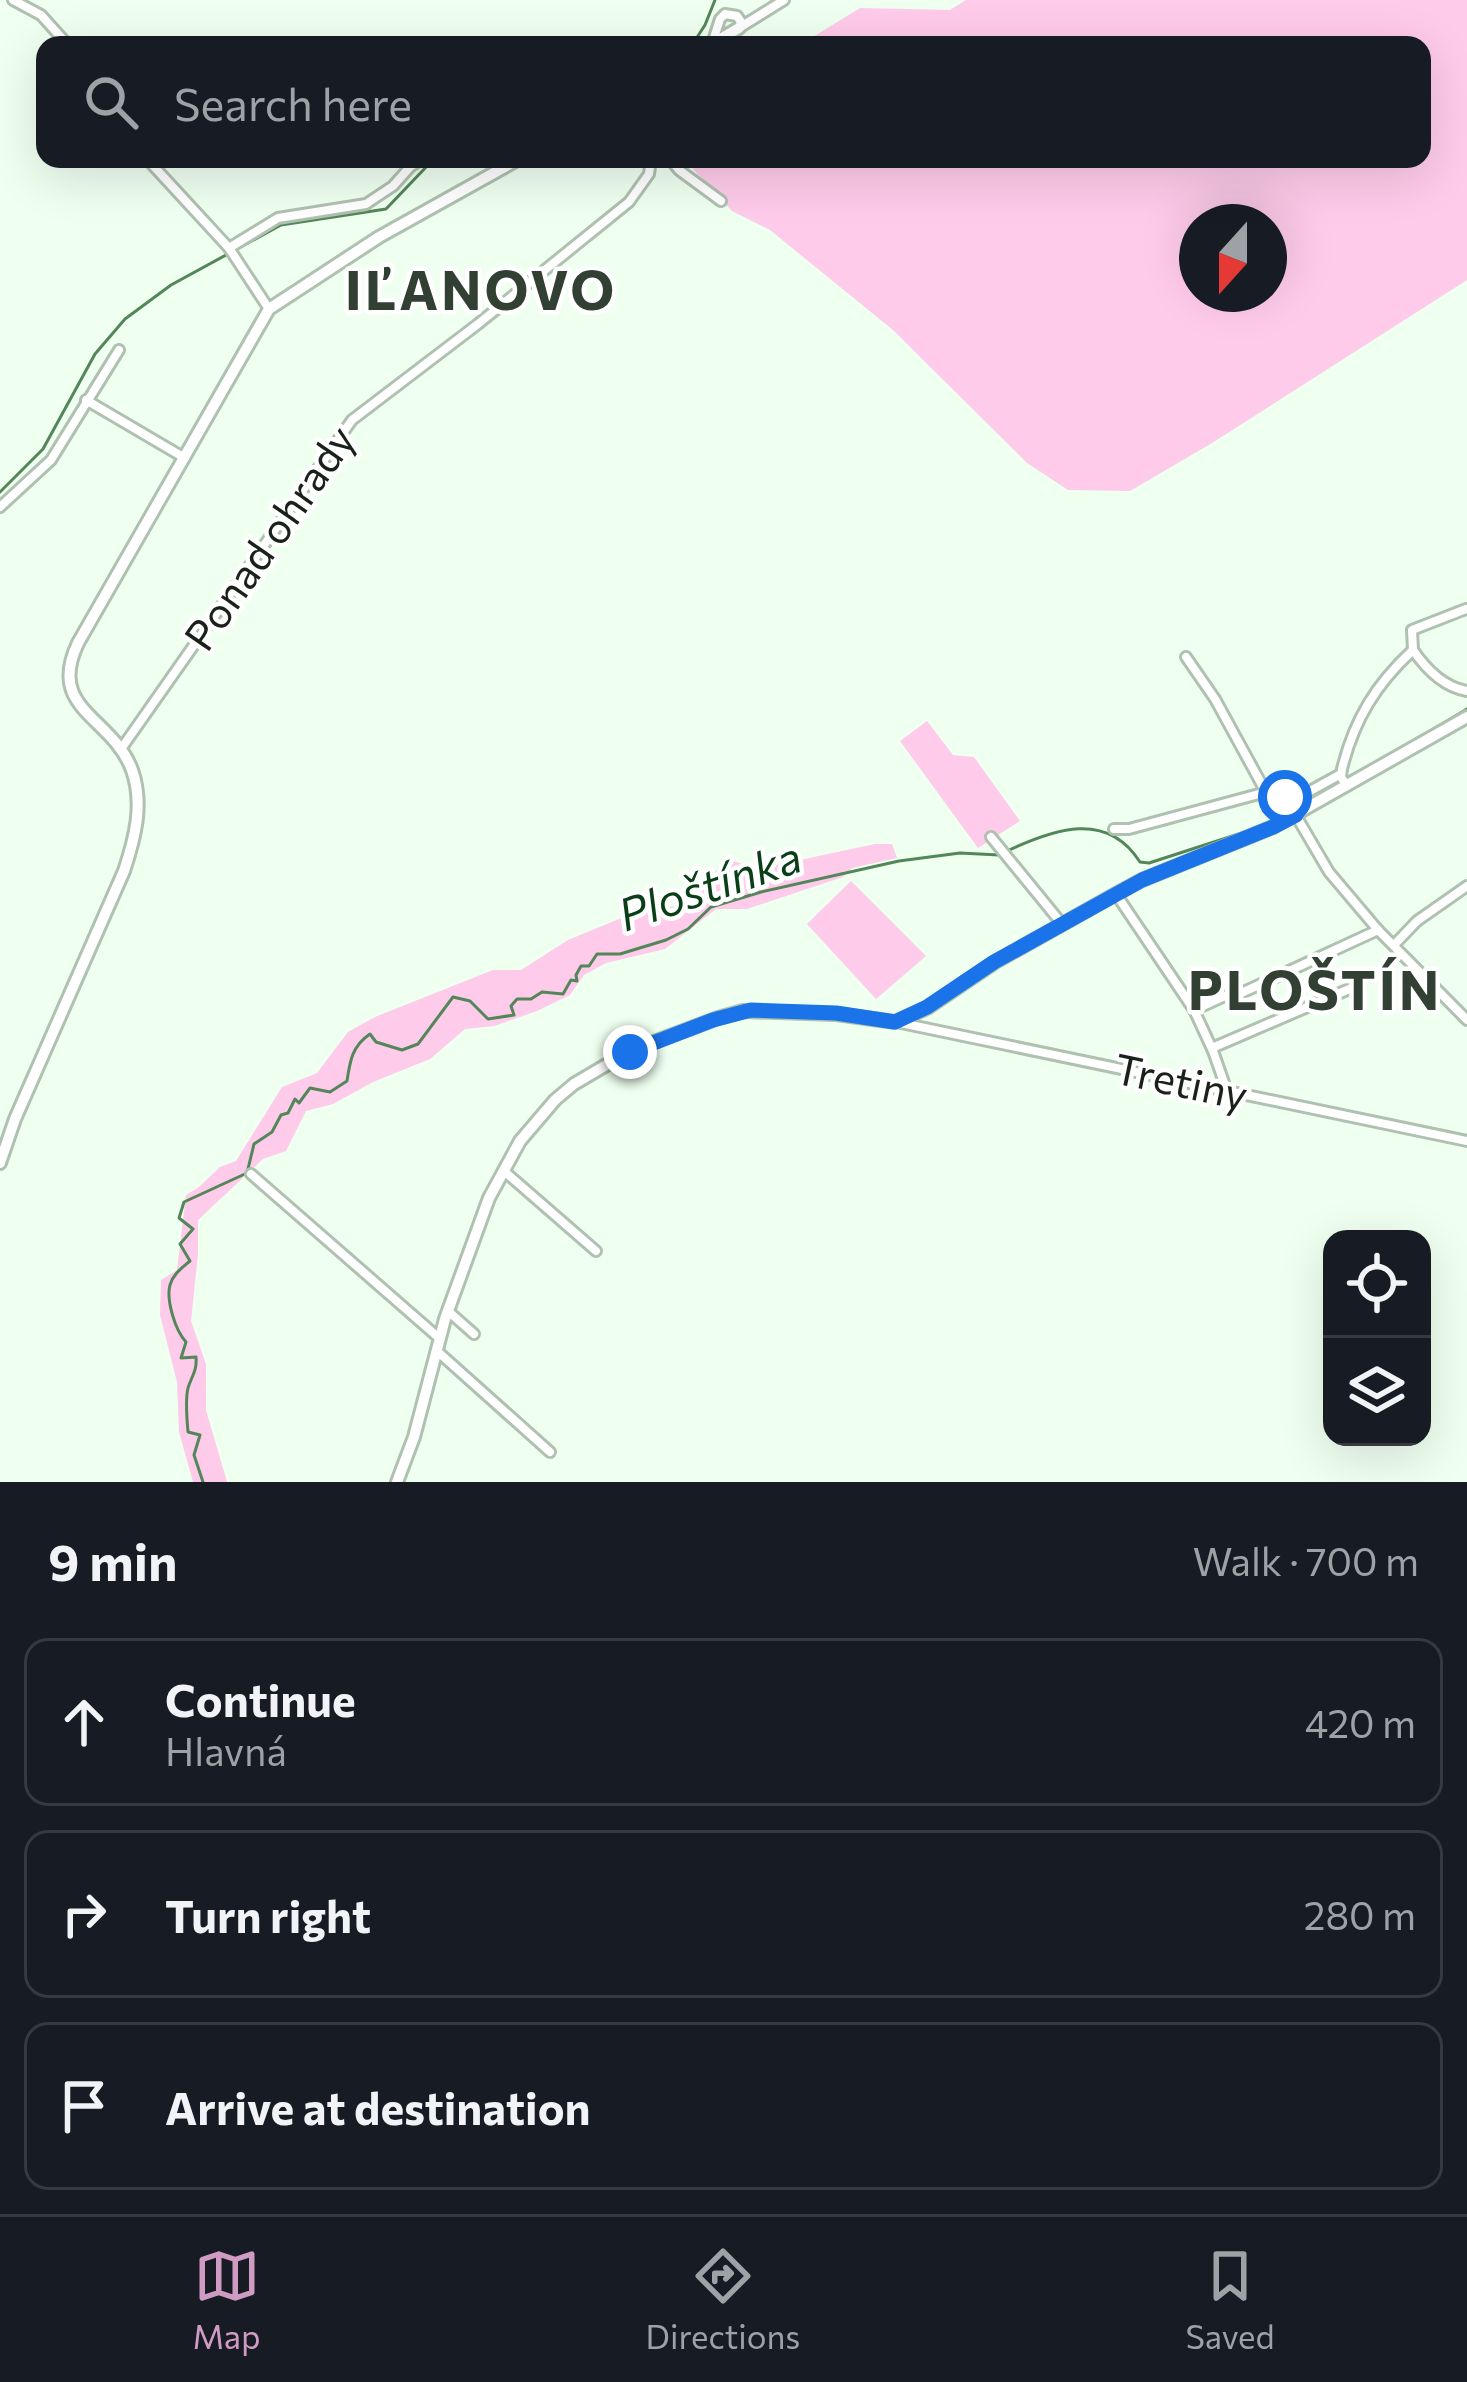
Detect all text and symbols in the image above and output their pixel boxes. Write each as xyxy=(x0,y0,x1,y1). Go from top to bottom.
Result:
search box xyxy=(36,36,1431,168)
icon: search xyxy=(78,69,144,135)
text: Search here xyxy=(174,75,412,130)
north arrow xyxy=(1179,204,1287,312)
district label: IĽANOVO xyxy=(345,255,617,321)
street label: Ponad ohrady xyxy=(172,414,365,659)
route start xyxy=(1258,770,1312,824)
water label: Ploštínka xyxy=(610,827,808,941)
district label: PLOŠTÍN xyxy=(1188,955,1442,1021)
route end xyxy=(603,1025,657,1079)
street label: Tretiny xyxy=(1110,1041,1253,1119)
map controls xyxy=(1323,1230,1431,1446)
button: locate xyxy=(1323,1230,1431,1338)
button: layers xyxy=(1323,1338,1431,1446)
text: 9 min xyxy=(48,1529,177,1592)
text: Walk · 700 m xyxy=(1193,1536,1419,1584)
text: Continue xyxy=(165,1671,356,1726)
icon: ahead xyxy=(51,1689,117,1755)
text: 420 m xyxy=(1305,1698,1416,1746)
text: Hlavná xyxy=(165,1726,287,1774)
icon: right xyxy=(51,1881,117,1947)
text: Turn right xyxy=(165,1887,371,1942)
text: 280 m xyxy=(1304,1890,1416,1938)
icon: arrive xyxy=(51,2073,117,2139)
text: Arrive at destination xyxy=(165,2079,591,2134)
tab: Map xyxy=(193,2243,261,2356)
tab: Directions xyxy=(646,2243,800,2356)
tab: Saved xyxy=(1185,2243,1274,2356)

